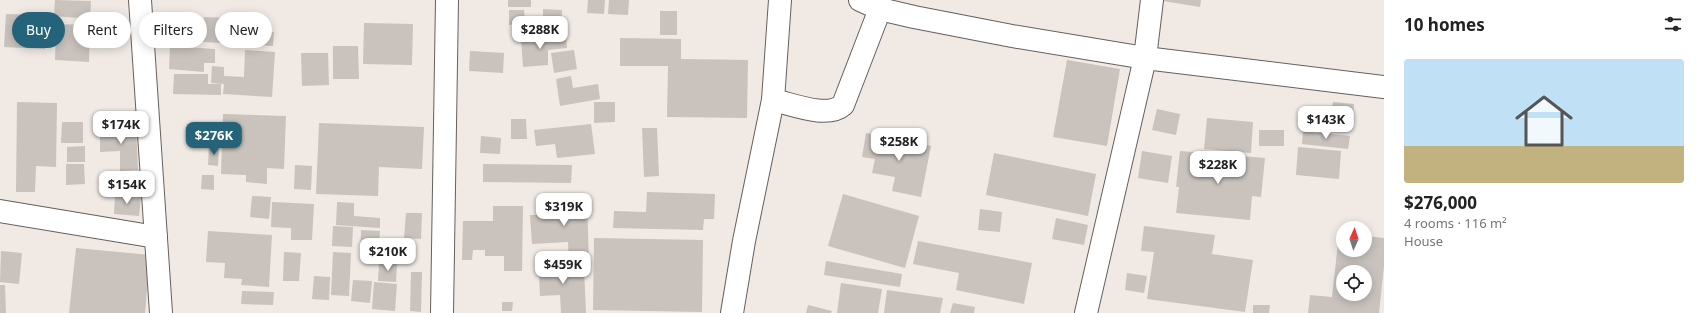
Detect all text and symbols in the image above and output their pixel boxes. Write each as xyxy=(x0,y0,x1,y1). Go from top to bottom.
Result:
chip: Buy xyxy=(12,12,65,48)
chip: Rent xyxy=(73,12,131,48)
chip: Filters xyxy=(139,12,207,48)
chip: New xyxy=(215,12,272,48)
text: 10 homes xyxy=(1404,13,1485,36)
icon: filters xyxy=(1662,13,1684,35)
pin: $288K xyxy=(512,16,568,50)
text: $288K xyxy=(521,20,559,38)
icon: home xyxy=(1508,85,1580,157)
pin: $143K xyxy=(1298,106,1354,140)
text: $143K xyxy=(1307,110,1345,128)
pin: $174K xyxy=(93,111,149,145)
text: $174K xyxy=(102,115,140,133)
pin: $276K xyxy=(186,122,242,156)
text: $276K xyxy=(195,126,233,144)
pin: $258K xyxy=(871,128,927,162)
text: $258K xyxy=(880,132,918,150)
pin: $228K xyxy=(1190,151,1246,185)
text: $228K xyxy=(1199,155,1237,173)
pin: $154K xyxy=(99,171,155,205)
text: $154K xyxy=(108,175,146,193)
text: $276,000 xyxy=(1404,191,1477,214)
pin: $319K xyxy=(536,193,592,227)
text: $319K xyxy=(545,197,583,215)
text: 4 rooms · 116 m² xyxy=(1404,214,1507,232)
north arrow xyxy=(1336,221,1372,257)
map controls xyxy=(1336,221,1372,301)
text: House xyxy=(1404,232,1443,250)
pin: $210K xyxy=(360,238,416,272)
text: $210K xyxy=(369,242,407,260)
pin: $459K xyxy=(535,251,591,285)
text: $459K xyxy=(544,255,582,273)
button: locate xyxy=(1336,265,1372,301)

